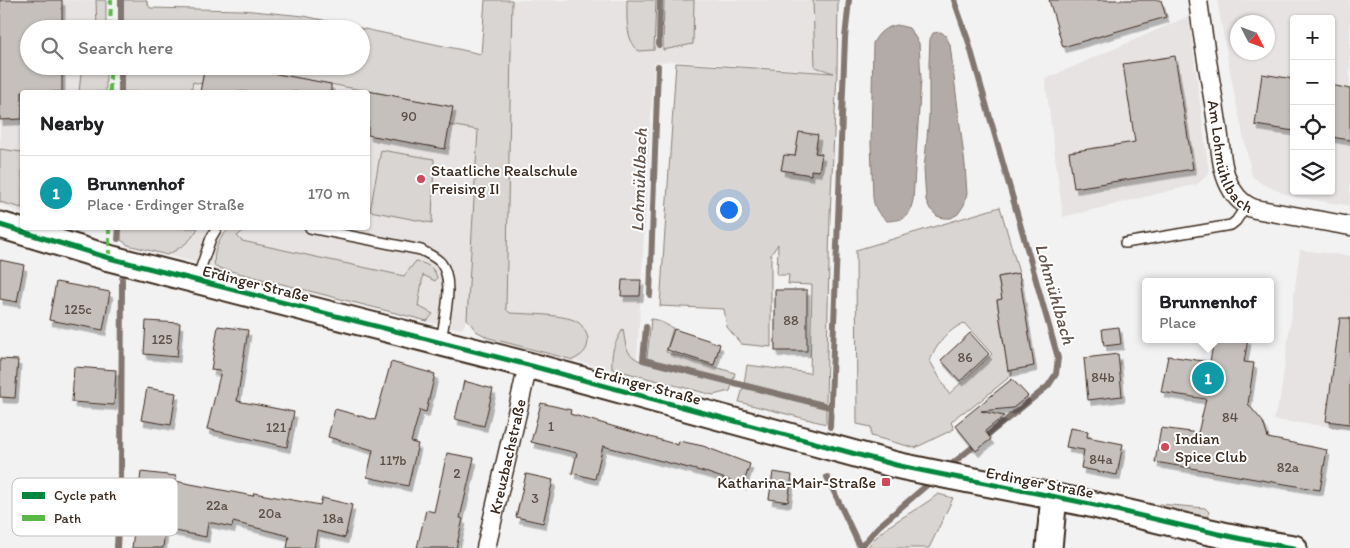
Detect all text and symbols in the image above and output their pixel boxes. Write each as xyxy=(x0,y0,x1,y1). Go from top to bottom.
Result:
north arrow xyxy=(1230,15,1275,60)
map controls xyxy=(1290,15,1335,195)
button: + xyxy=(1290,15,1335,60)
search box xyxy=(20,20,370,75)
icon: search xyxy=(38,34,66,62)
text: Search here xyxy=(78,36,173,59)
button: − xyxy=(1290,60,1335,105)
street label: Am Lohmühlbach xyxy=(1204,99,1256,217)
button: locate xyxy=(1290,105,1335,150)
house number: 90 xyxy=(401,108,417,125)
text: Nearby xyxy=(40,110,104,135)
water label: Lohmühlbach xyxy=(626,127,652,232)
button: layers xyxy=(1290,150,1335,195)
place label: Staatliche Realschule Freising II xyxy=(431,161,578,198)
text: Brunnenhof xyxy=(87,172,185,195)
marker: Staatliche Realschule Freising II xyxy=(415,173,427,185)
text: 1 xyxy=(52,184,60,203)
text: 170 m xyxy=(308,184,350,203)
text: Place · Erdinger Straße xyxy=(87,195,244,214)
your location xyxy=(716,197,742,223)
water label: Lohmühlbach xyxy=(1030,241,1080,347)
street label: Erdinger Straße xyxy=(201,261,311,306)
popup xyxy=(1142,278,1274,343)
text: Brunnenhof xyxy=(1159,290,1257,313)
house number: 125c xyxy=(64,301,92,318)
house number: 88 xyxy=(783,312,799,329)
text: Place xyxy=(1159,313,1196,332)
house number: 125 xyxy=(151,331,173,348)
house number: 86 xyxy=(957,349,973,366)
pin: 1 xyxy=(1192,359,1224,397)
street label: Erdinger Straße xyxy=(593,362,703,409)
house number: 84b xyxy=(1091,369,1115,386)
street label: Kreuzbachstraße xyxy=(485,397,530,516)
house number: 84 xyxy=(1222,409,1239,426)
house number: 1 xyxy=(548,418,555,435)
house number: 121 xyxy=(266,419,287,436)
place label: Indian Spice Club xyxy=(1175,429,1247,466)
marker: Indian Spice Club xyxy=(1159,441,1171,453)
house number: 84a xyxy=(1089,451,1113,468)
house number: 117b xyxy=(379,452,407,469)
house number: 82a xyxy=(1277,459,1300,476)
street label: Erdinger Straße xyxy=(984,463,1095,502)
house number: 2 xyxy=(453,465,461,482)
place label: Katharina-Mair-Straße xyxy=(717,473,876,492)
marker: Katharina-Mair-Straße xyxy=(880,476,892,488)
legend xyxy=(12,478,178,536)
text: Cycle path xyxy=(54,487,117,504)
house number: 3 xyxy=(531,490,539,507)
house number: 22a xyxy=(206,497,229,514)
house number: 20a xyxy=(258,505,282,522)
text: Path xyxy=(54,510,81,527)
house number: 18a xyxy=(322,510,344,527)

